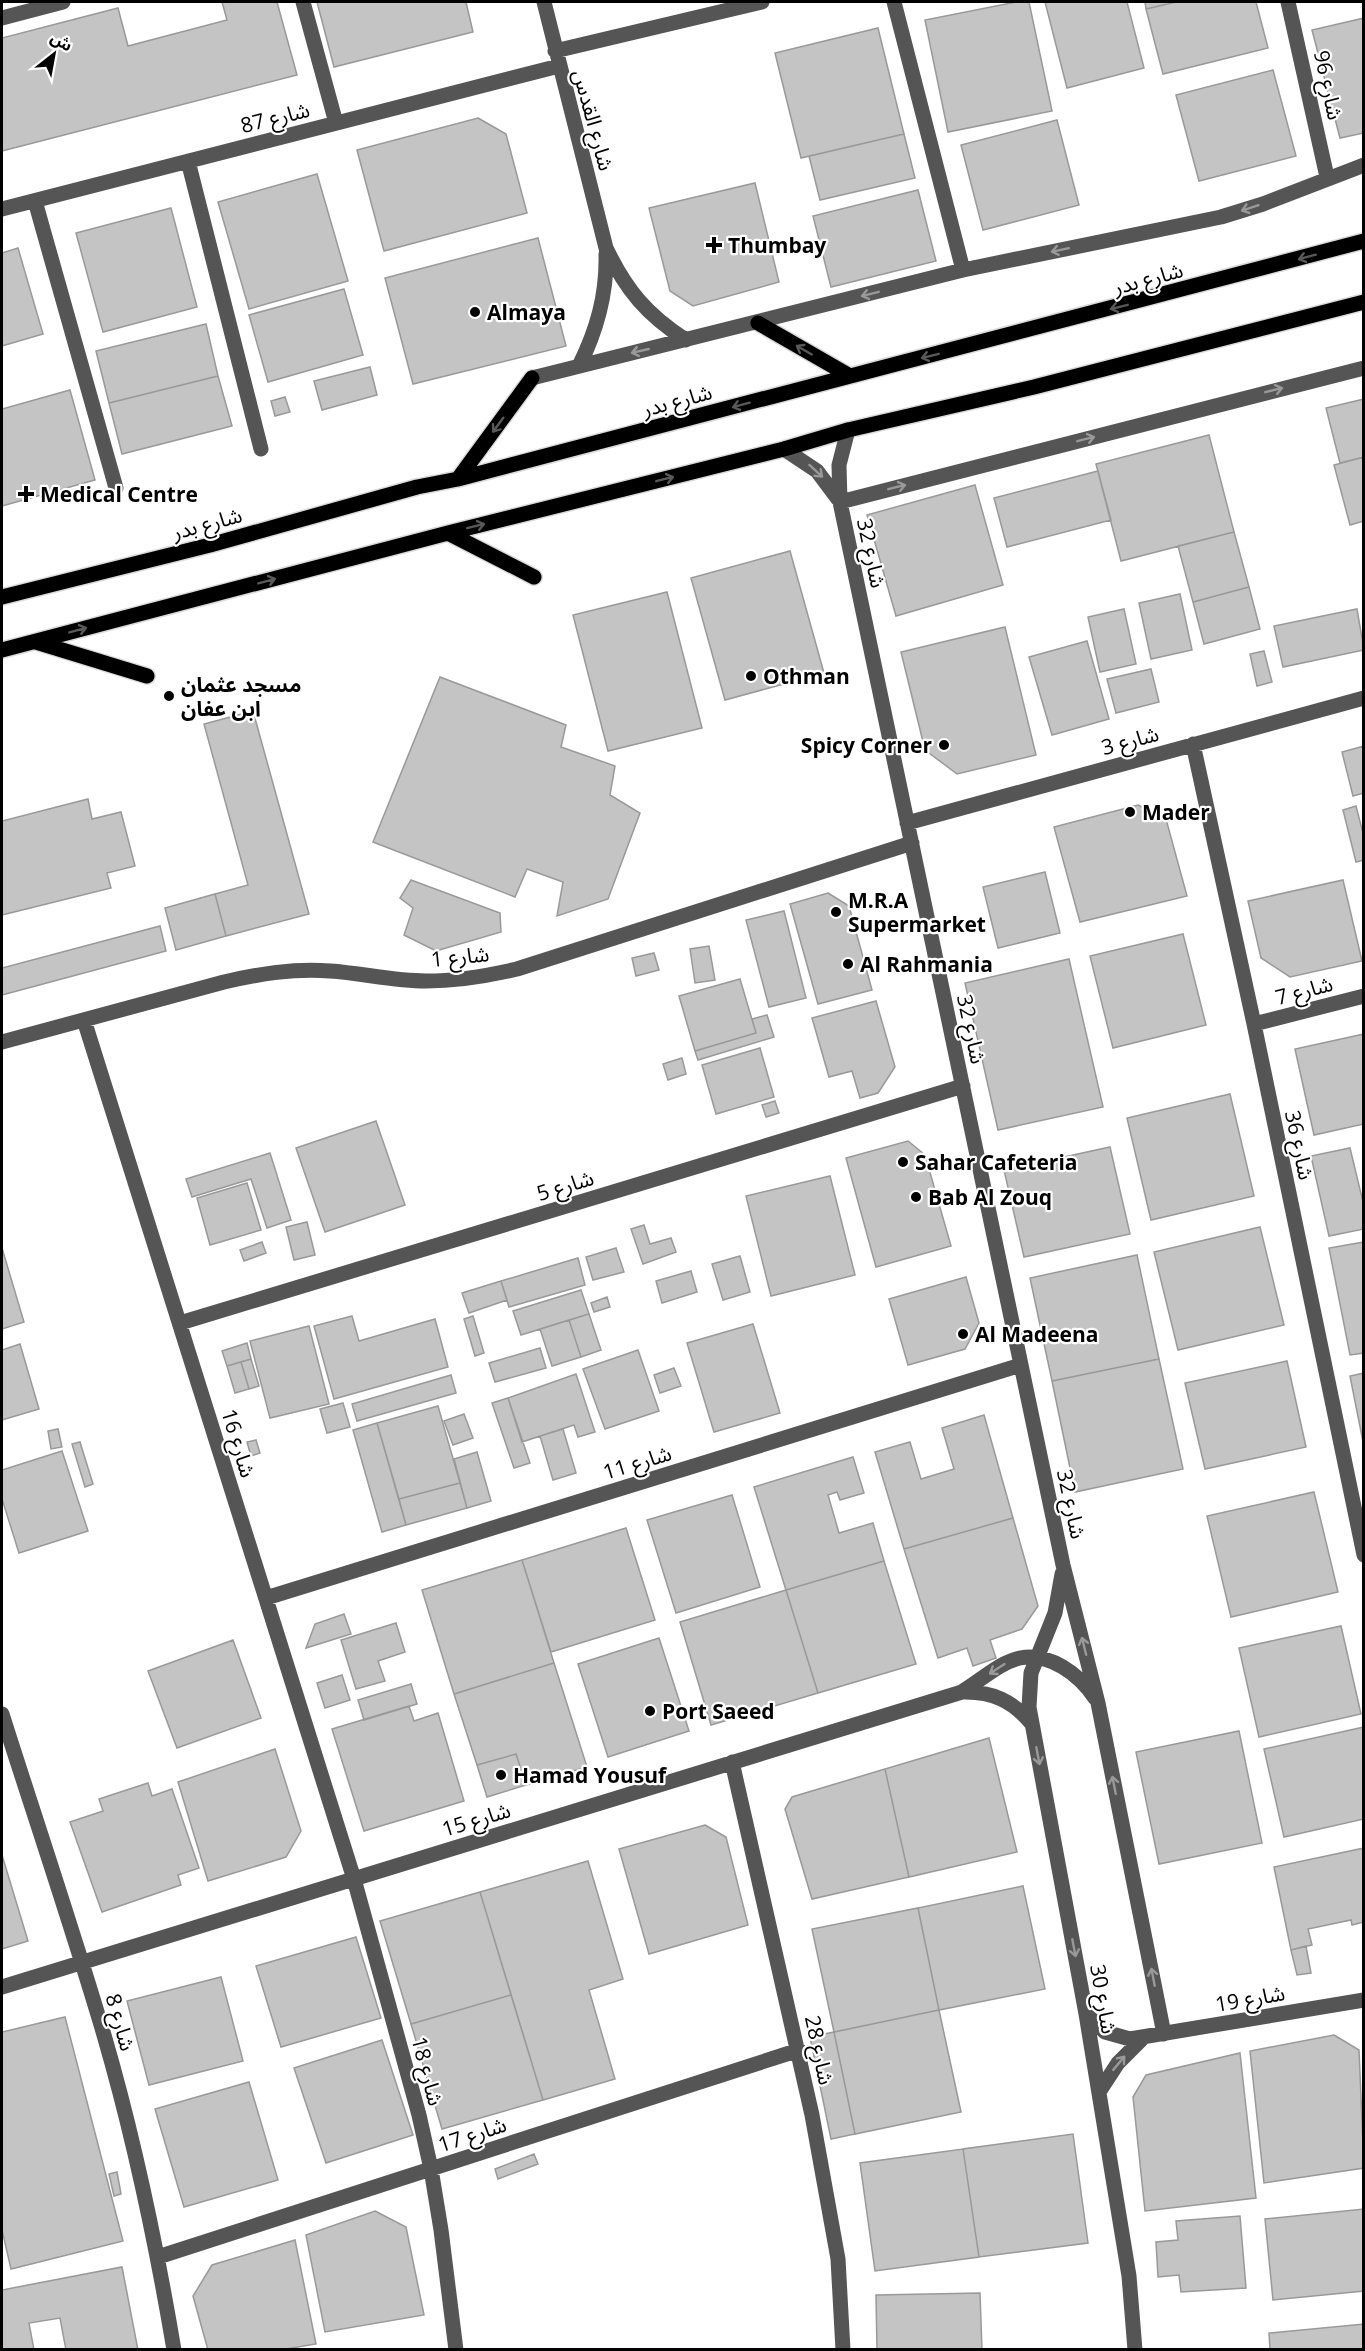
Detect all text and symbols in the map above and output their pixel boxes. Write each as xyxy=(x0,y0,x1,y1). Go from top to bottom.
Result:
north arrow xyxy=(24,24,84,84)
text: ش xyxy=(47,26,77,56)
street label: شارع 96 xyxy=(1306,48,1350,123)
street label: شارع القدس xyxy=(565,66,621,174)
street label: شارع 87 xyxy=(237,95,313,141)
one-way arrow xyxy=(1241,203,1260,214)
place label: Thumbay xyxy=(728,231,826,259)
marker: Thumbay xyxy=(705,236,723,254)
one-way arrow xyxy=(1050,245,1069,257)
one-way arrow xyxy=(1298,251,1317,263)
street label: شارع بدر xyxy=(1109,255,1186,303)
one-way arrow xyxy=(861,289,880,301)
place label: Almaya xyxy=(487,298,566,326)
one-way arrow xyxy=(1110,302,1129,314)
marker: Almaya xyxy=(468,305,482,319)
one-way arrow xyxy=(796,343,813,355)
one-way arrow xyxy=(630,345,649,357)
one-way arrow xyxy=(921,350,940,362)
street label: شارع بدر xyxy=(638,377,715,425)
one-way arrow xyxy=(1265,384,1284,396)
one-way arrow xyxy=(732,400,751,411)
one-way arrow xyxy=(491,416,504,432)
one-way arrow xyxy=(1076,432,1095,444)
one-way arrow xyxy=(808,464,823,478)
one-way arrow xyxy=(655,473,674,484)
place label: Medical Centre xyxy=(40,480,198,508)
one-way arrow xyxy=(887,481,906,493)
marker: Medical Centre xyxy=(17,485,35,503)
street label: شارع بدر xyxy=(168,500,245,548)
street label: شارع 32 xyxy=(849,516,893,591)
one-way arrow xyxy=(466,520,485,532)
one-way arrow xyxy=(257,575,276,586)
one-way arrow xyxy=(69,624,88,636)
place label: Othman xyxy=(763,662,850,690)
marker: Othman xyxy=(744,669,758,683)
place label: مسجد عثمان ابن عفان xyxy=(181,670,301,722)
marker: مسجد عثمان ابن عفان xyxy=(162,689,176,703)
street label: شارع 3 xyxy=(1098,719,1162,763)
place label: Spicy Corner xyxy=(801,731,932,759)
marker: Spicy Corner xyxy=(937,738,951,752)
place label: Mader xyxy=(1142,798,1210,826)
marker: Mader xyxy=(1123,805,1137,819)
place label: M.R.A Supermarket xyxy=(848,886,986,938)
marker: M.R.A Supermarket xyxy=(829,905,843,919)
street label: شارع 1 xyxy=(429,939,491,975)
place label: Al Rahmania xyxy=(860,950,993,978)
marker: Al Rahmania xyxy=(841,957,855,971)
street label: شارع 7 xyxy=(1272,969,1336,1013)
street label: شارع 32 xyxy=(949,992,993,1067)
street label: شارع 36 xyxy=(1277,1108,1321,1183)
place label: Sahar Cafeteria xyxy=(915,1148,1077,1176)
marker: Sahar Cafeteria xyxy=(896,1155,910,1169)
street label: شارع 5 xyxy=(533,1163,598,1209)
place label: Bab Al Zouq xyxy=(928,1183,1052,1211)
marker: Bab Al Zouq xyxy=(909,1190,923,1204)
place label: Al Madeena xyxy=(975,1320,1098,1348)
marker: Al Madeena xyxy=(956,1327,970,1341)
street label: شارع 16 xyxy=(213,1405,263,1481)
street label: شارع 11 xyxy=(599,1438,675,1488)
street label: شارع 32 xyxy=(1049,1467,1093,1542)
one-way arrow xyxy=(1077,1637,1089,1656)
one-way arrow xyxy=(989,1664,1006,1676)
place label: Port Saeed xyxy=(662,1697,775,1725)
marker: Port Saeed xyxy=(643,1704,657,1718)
one-way arrow xyxy=(1033,1746,1044,1765)
place label: Hamad Yousuf xyxy=(513,1761,668,1789)
marker: Hamad Yousuf xyxy=(494,1768,508,1782)
one-way arrow xyxy=(1108,1776,1120,1795)
street label: شارع 15 xyxy=(438,1795,514,1845)
one-way arrow xyxy=(1069,1937,1080,1957)
street label: شارع 30 xyxy=(1082,1962,1124,2036)
one-way arrow xyxy=(1147,1967,1158,1987)
street label: شارع 19 xyxy=(1213,1978,1287,2020)
street label: شارع 8 xyxy=(98,1990,143,2054)
street label: شارع 28 xyxy=(797,2013,841,2088)
street label: شارع 18 xyxy=(403,2033,451,2109)
one-way arrow xyxy=(1112,2055,1125,2071)
street label: شارع 17 xyxy=(434,2110,510,2160)

